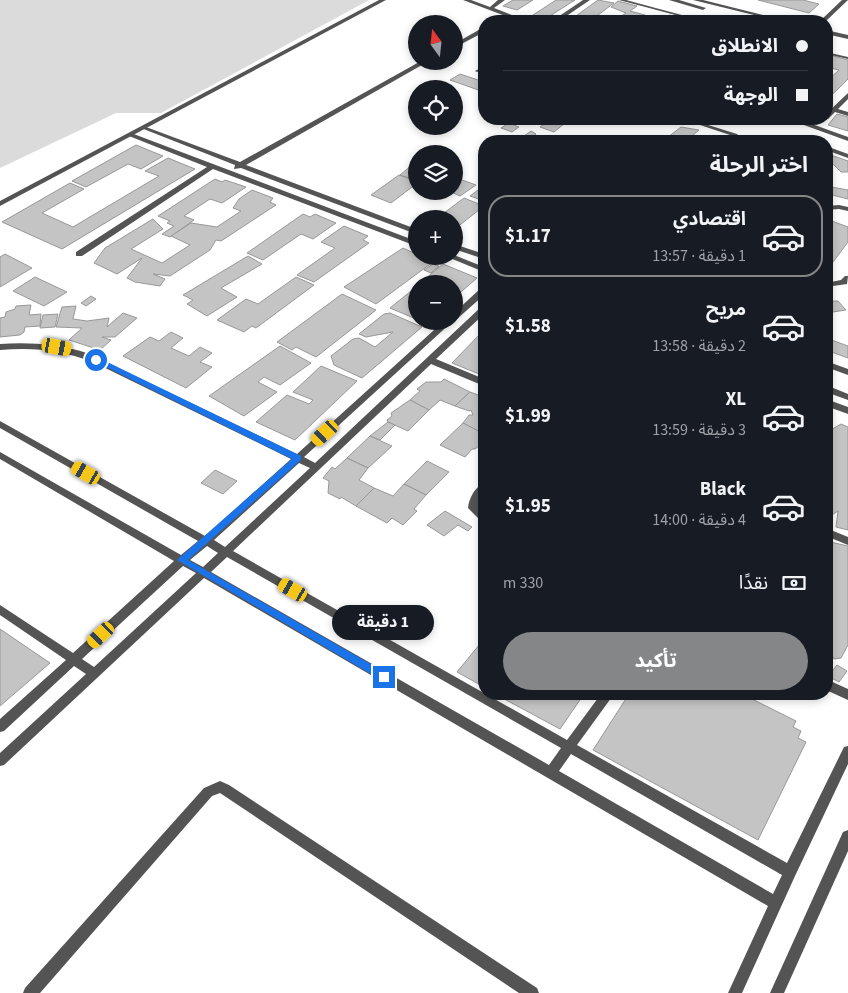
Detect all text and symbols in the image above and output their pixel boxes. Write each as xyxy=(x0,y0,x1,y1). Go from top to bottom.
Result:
north arrow xyxy=(408,15,462,70)
map controls xyxy=(408,15,463,330)
text: الانطلاق xyxy=(712,33,778,60)
button: locate xyxy=(408,80,463,135)
text: الوجهة xyxy=(724,82,778,109)
button: layers xyxy=(408,145,463,200)
text: اختر الرحلة xyxy=(710,149,808,181)
text: اقتصادي xyxy=(673,206,746,233)
button: + xyxy=(408,210,463,265)
icon: car xyxy=(761,214,806,259)
text: $1.17 xyxy=(505,223,551,250)
text: 1 دقيقة · 13:57 xyxy=(652,245,746,267)
button: − xyxy=(408,275,463,330)
text: مريح xyxy=(706,296,746,323)
icon: car xyxy=(761,304,806,349)
text: $1.58 xyxy=(505,313,551,340)
text: 2 دقيقة · 13:58 xyxy=(652,335,746,357)
car xyxy=(40,337,73,357)
route start xyxy=(85,349,107,371)
text: XL xyxy=(725,386,746,413)
icon: car xyxy=(761,394,806,439)
text: $1.99 xyxy=(505,403,551,430)
car xyxy=(308,417,341,449)
text: 3 دقيقة · 13:59 xyxy=(652,419,746,441)
car xyxy=(69,459,102,487)
text: Black xyxy=(700,476,746,503)
icon: car xyxy=(761,484,806,529)
text: $1.95 xyxy=(505,493,551,520)
text: 4 دقيقة · 14:00 xyxy=(652,509,746,531)
icon: cash xyxy=(780,569,808,597)
text: نقدًا xyxy=(739,570,768,597)
text: 330 m xyxy=(503,572,543,594)
car xyxy=(276,576,309,604)
callout: 1 دقيقة xyxy=(333,604,435,640)
text: 1 دقيقة xyxy=(357,611,409,633)
car xyxy=(84,619,117,651)
button: تأكيد xyxy=(503,632,808,690)
route end xyxy=(373,666,395,688)

